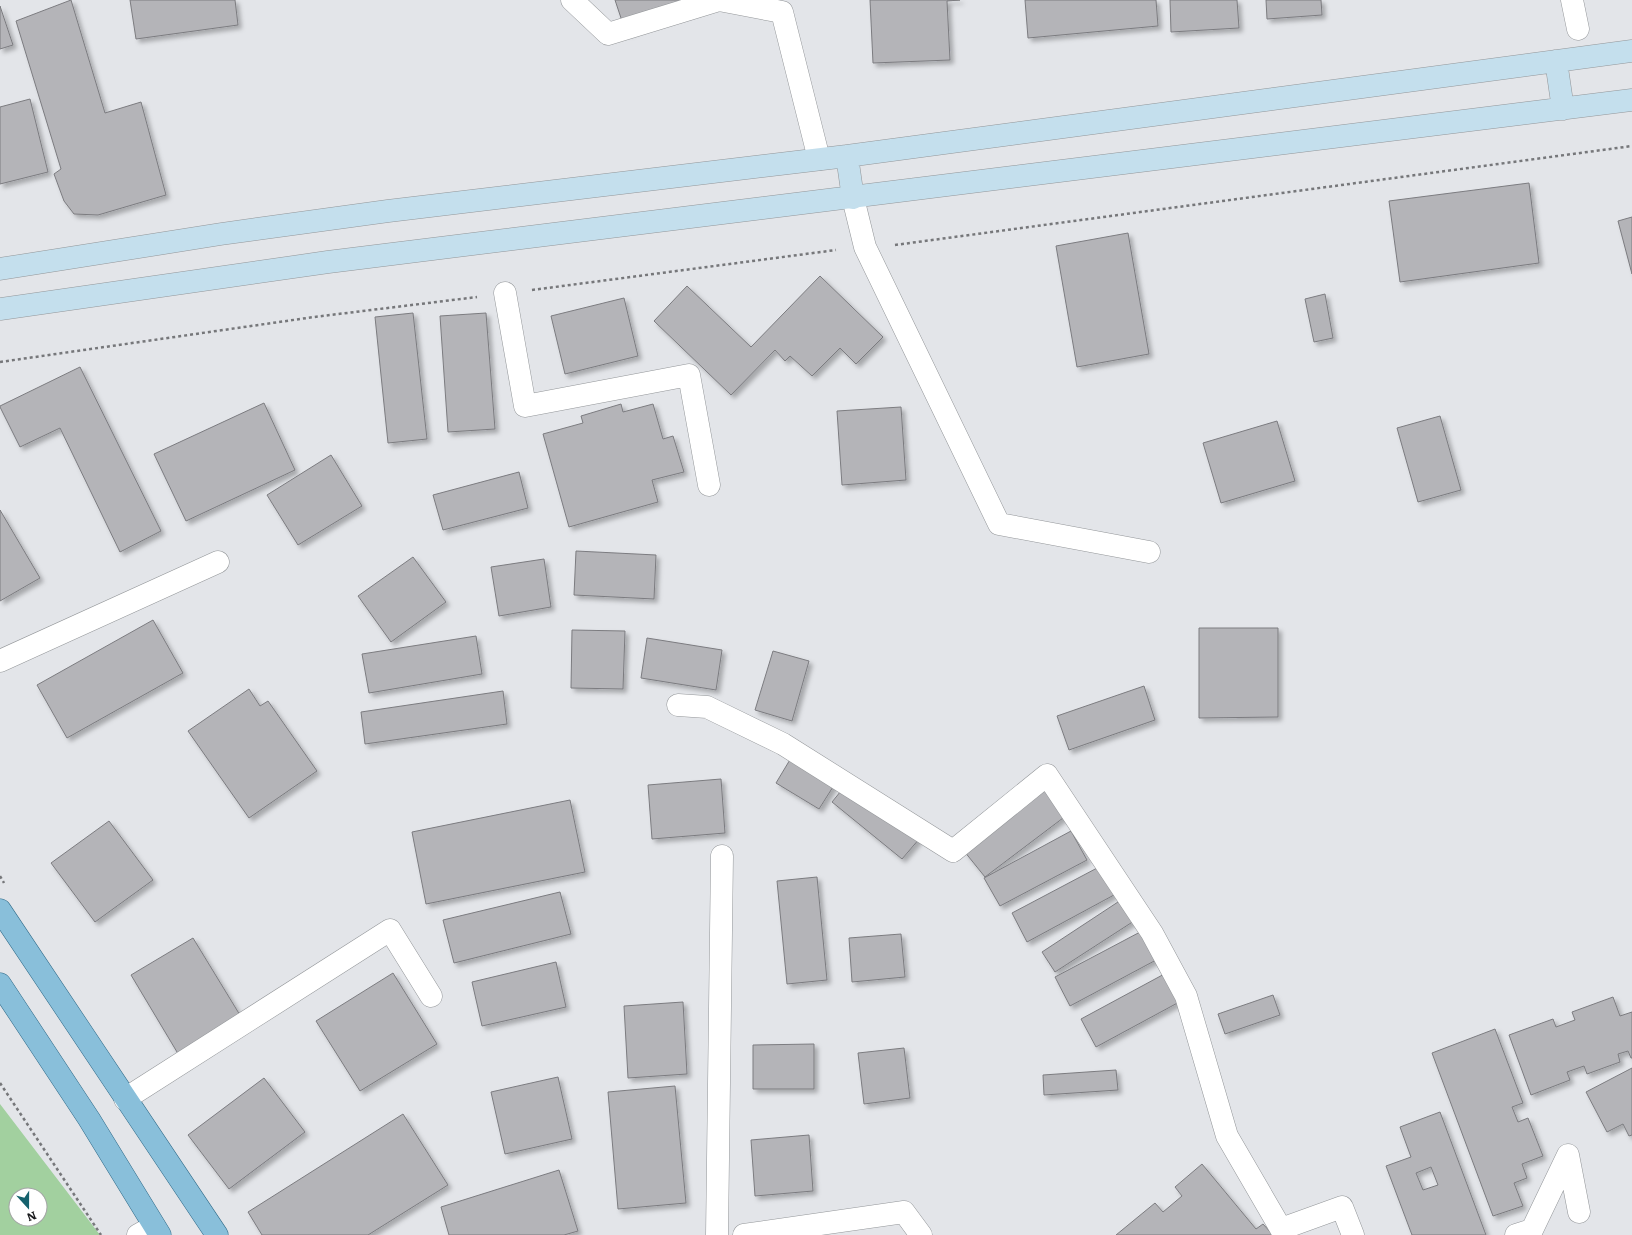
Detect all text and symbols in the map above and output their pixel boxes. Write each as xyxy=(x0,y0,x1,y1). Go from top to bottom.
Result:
north arrow xyxy=(8,1187,48,1227)
text: N xyxy=(25,1208,39,1226)

